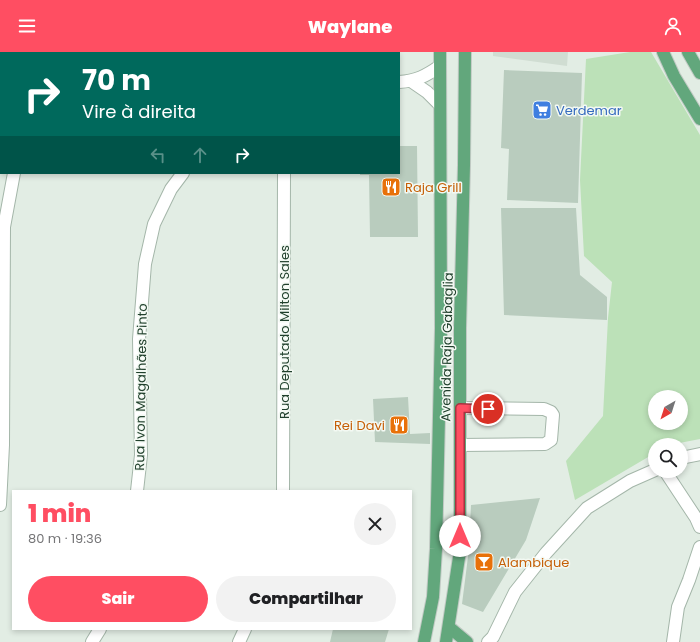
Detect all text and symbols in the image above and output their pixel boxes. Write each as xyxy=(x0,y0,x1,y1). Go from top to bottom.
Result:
text: Waylane xyxy=(308,14,392,39)
icon: menu xyxy=(16,15,38,37)
icon: person xyxy=(662,15,684,37)
text: 70 m xyxy=(82,61,151,100)
icon: right xyxy=(16,68,68,120)
text: Vire à direita xyxy=(82,99,196,124)
supermarket icon: Verdemar xyxy=(531,99,553,121)
place label: Verdemar xyxy=(556,101,622,120)
icon: left xyxy=(147,144,169,166)
icon: ahead xyxy=(189,144,211,166)
icon: right xyxy=(231,144,253,166)
restaurant icon: Raja Grill xyxy=(380,176,402,198)
place label: Raja Grill xyxy=(405,178,462,197)
street label: Rua Deputado Milton Sales xyxy=(275,245,294,419)
street label: Avenida Raja Gabaglia xyxy=(436,272,458,422)
street label: Rua Ivon Magalhães Pinto xyxy=(130,303,152,471)
north arrow xyxy=(648,390,688,430)
map controls xyxy=(648,390,688,478)
pin xyxy=(471,392,505,426)
icon: arrive xyxy=(477,398,499,420)
restaurant icon: Rei Davi xyxy=(388,414,410,436)
place label: Rei Davi xyxy=(334,416,385,435)
button: search xyxy=(648,438,688,478)
text: 1 min xyxy=(28,497,91,530)
button: close xyxy=(354,503,396,545)
position arrow xyxy=(439,515,481,557)
text: 80 m · 19:36 xyxy=(28,529,102,548)
bar icon: Alambique xyxy=(473,551,495,573)
place label: Alambique xyxy=(498,553,569,572)
button: Sair xyxy=(28,576,208,622)
button: Compartilhar xyxy=(216,576,396,622)

